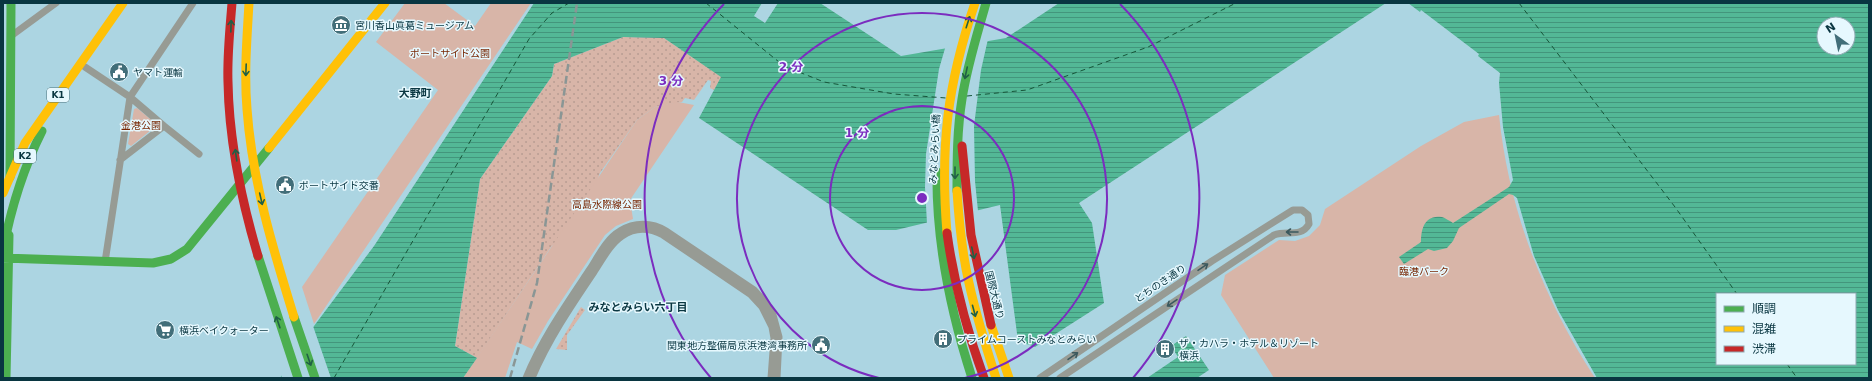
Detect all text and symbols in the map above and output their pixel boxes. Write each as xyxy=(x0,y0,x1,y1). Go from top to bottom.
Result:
museum icon: 宮川香山眞葛ミュージアム xyxy=(330,14,352,36)
one-way arrow xyxy=(965,16,972,29)
north arrow xyxy=(1816,16,1856,56)
one-way arrow xyxy=(227,20,234,33)
place label: 宮川香山眞葛ミュージアム xyxy=(355,20,474,31)
text: N xyxy=(1823,20,1838,36)
park label: ポートサイド公園 xyxy=(410,48,490,59)
text: 2 分 xyxy=(779,60,803,74)
public building icon: ヤマト運輸 xyxy=(108,61,130,83)
one-way arrow xyxy=(242,63,250,76)
one-way arrow xyxy=(961,66,969,79)
place label: ヤマト運輸 xyxy=(133,67,183,78)
text: 3 分 xyxy=(659,74,683,88)
district label: 大野町 xyxy=(399,87,432,100)
road number: K1 xyxy=(47,88,69,102)
street label: みなとみらい橋 xyxy=(927,114,942,184)
park label: 金港公園 xyxy=(121,120,161,131)
text: 1 分 xyxy=(845,126,869,140)
road number: K2 xyxy=(14,149,36,163)
one-way arrow xyxy=(232,149,240,162)
one-way arrow xyxy=(951,166,959,179)
public building icon: ポートサイド交番 xyxy=(274,174,296,196)
place label: ポートサイド交番 xyxy=(299,180,379,191)
centre of rings xyxy=(915,191,929,205)
one-way arrow xyxy=(258,192,266,205)
park label: 高島水際線公園 xyxy=(572,199,642,210)
one-way arrow xyxy=(1286,229,1299,236)
one-way arrow xyxy=(970,246,978,259)
street label: とちのき通り xyxy=(1132,262,1188,305)
one-way arrow xyxy=(1197,263,1208,271)
park label: 臨港パーク xyxy=(1399,266,1449,277)
street label: 国際大通り xyxy=(983,270,1006,321)
legend xyxy=(1716,293,1856,365)
one-way arrow xyxy=(1167,299,1178,307)
district label: みなとみらい六丁目 xyxy=(589,301,688,314)
text: 順調 xyxy=(1752,302,1776,316)
one-way arrow xyxy=(971,304,979,317)
one-way arrow xyxy=(274,316,282,328)
supermarket icon: 横浜ベイクォーター xyxy=(154,319,176,341)
text: 混雑 xyxy=(1752,322,1776,336)
place label: 横浜ベイクォーター xyxy=(179,325,269,336)
building icon: プライムコーストみなとみらい xyxy=(932,328,954,350)
public building icon: 関東地方整備局京浜港湾事務所 xyxy=(810,334,832,356)
place label: プライムコーストみなとみらい xyxy=(957,334,1096,345)
building icon: ザ・カハラ・ホテル＆リゾート 横浜 xyxy=(1154,338,1176,360)
place label: ザ・カハラ・ホテル＆リゾート 横浜 xyxy=(1179,338,1319,361)
place label: 関東地方整備局京浜港湾事務所 xyxy=(667,340,807,351)
text: 渋滞 xyxy=(1752,342,1776,356)
one-way arrow xyxy=(1067,352,1078,360)
one-way arrow xyxy=(306,353,313,366)

